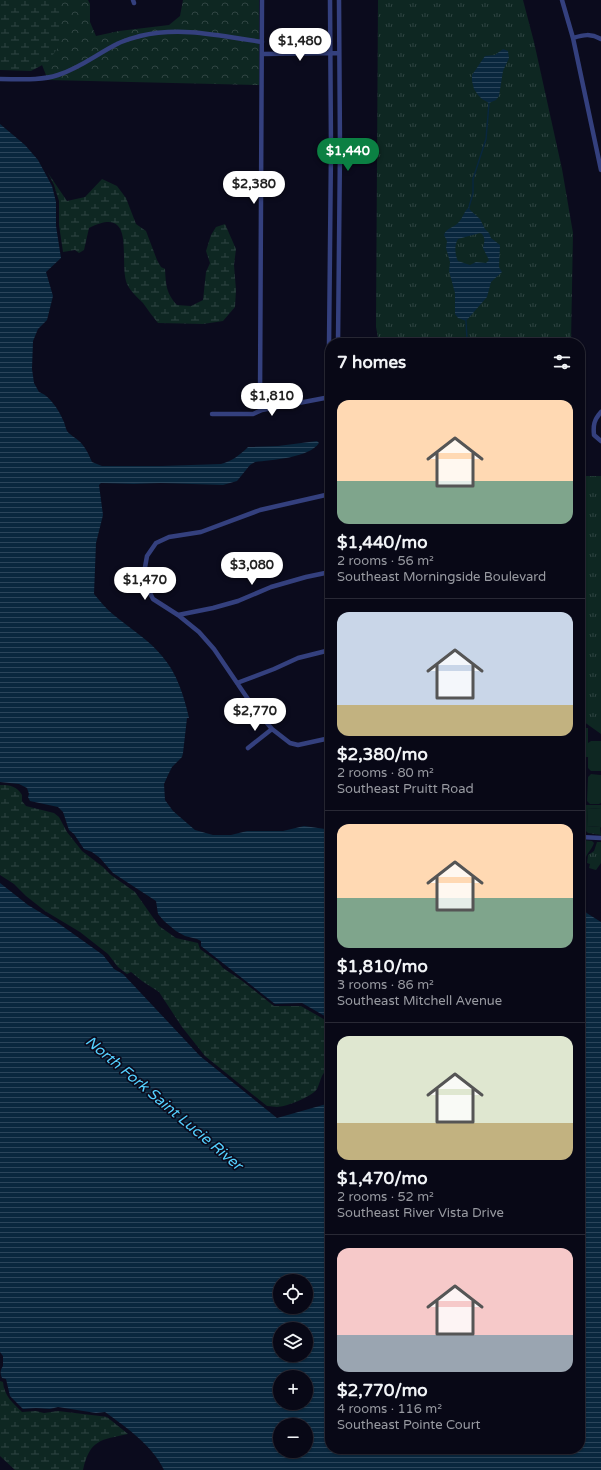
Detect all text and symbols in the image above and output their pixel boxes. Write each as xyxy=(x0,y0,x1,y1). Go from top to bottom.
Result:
pin: $1,480 xyxy=(267,28,333,62)
text: $1,480 xyxy=(278,33,322,49)
pin: $1,440 xyxy=(315,138,381,172)
text: $1,440 xyxy=(326,143,370,159)
pin: $2,380 xyxy=(221,171,287,205)
text: $2,380 xyxy=(232,176,276,192)
icon: filters xyxy=(551,351,573,373)
text: 7 homes xyxy=(337,352,406,373)
pin: $1,810 xyxy=(239,383,305,417)
text: $1,810 xyxy=(250,388,294,404)
icon: home xyxy=(419,426,491,498)
text: $1,440/mo xyxy=(337,532,427,553)
pin: $3,080 xyxy=(219,552,285,586)
text: 2 rooms · 56 m² xyxy=(337,553,434,569)
text: $3,080 xyxy=(230,557,274,573)
pin: $1,470 xyxy=(112,567,178,601)
text: Southeast Morningside Boulevard xyxy=(337,569,546,585)
text: $1,470 xyxy=(123,572,167,588)
icon: home xyxy=(419,638,491,710)
pin: $2,770 xyxy=(222,698,288,732)
text: $2,770 xyxy=(233,703,277,719)
text: $2,380/mo xyxy=(337,744,428,765)
text: 2 rooms · 80 m² xyxy=(337,765,434,781)
text: Southeast Pruitt Road xyxy=(337,781,474,797)
icon: home xyxy=(419,850,491,922)
text: $1,810/mo xyxy=(337,956,428,977)
text: 3 rooms · 86 m² xyxy=(337,977,434,993)
text: Southeast Mitchell Avenue xyxy=(337,993,502,1009)
water label: North Fork Saint Lucie River xyxy=(82,1032,248,1175)
icon: home xyxy=(419,1062,491,1134)
text: $1,470/mo xyxy=(337,1168,427,1189)
text: 2 rooms · 52 m² xyxy=(337,1189,434,1205)
text: Southeast River Vista Drive xyxy=(337,1205,504,1221)
map controls xyxy=(273,1274,313,1458)
button: locate xyxy=(273,1274,313,1314)
icon: home xyxy=(419,1274,491,1346)
button: layers xyxy=(273,1322,313,1362)
button: + xyxy=(273,1370,313,1410)
text: $2,770/mo xyxy=(337,1380,428,1401)
text: 4 rooms · 116 m² xyxy=(337,1401,442,1417)
text: Southeast Pointe Court xyxy=(337,1417,481,1433)
button: − xyxy=(273,1418,313,1458)

